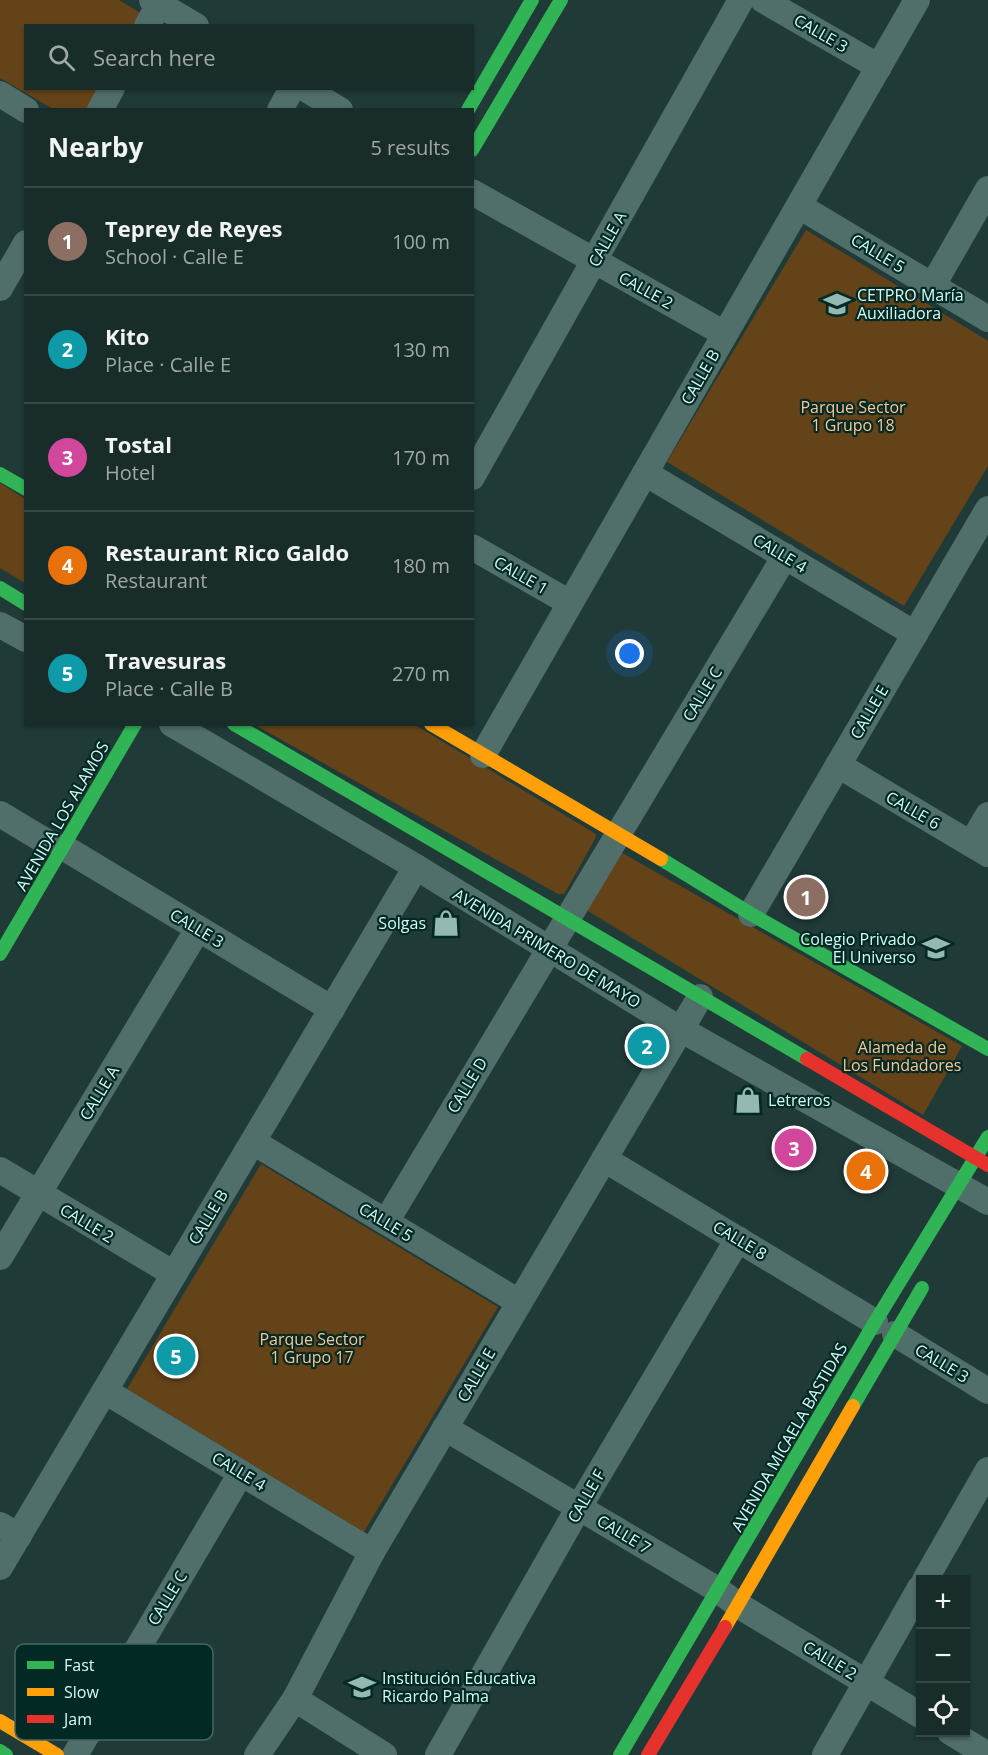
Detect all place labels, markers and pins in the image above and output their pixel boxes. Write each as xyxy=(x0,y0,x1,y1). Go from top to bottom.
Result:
place label: CETPRO María Auxiliadora xyxy=(857,284,964,324)
school or university icon: CETPRO María Auxiliadora xyxy=(822,289,852,319)
pin: 1 xyxy=(786,874,826,920)
shop icon: Solgas xyxy=(431,908,461,938)
place label: Solgas xyxy=(378,912,426,934)
place label: Colegio Privado El Universo xyxy=(800,928,916,968)
school or university icon: Colegio Privado El Universo xyxy=(921,933,951,963)
pin: 2 xyxy=(628,1024,666,1068)
shop icon: Letreros xyxy=(733,1085,763,1115)
place label: Letreros xyxy=(768,1089,830,1111)
pin: 3 xyxy=(774,1126,814,1170)
pin: 4 xyxy=(846,1148,886,1194)
pin: 5 xyxy=(156,1334,195,1378)
place label: Institución Educativa Ricardo Palma xyxy=(382,1667,536,1707)
school or university icon: Institución Educativa Ricardo Palma xyxy=(347,1672,377,1702)

